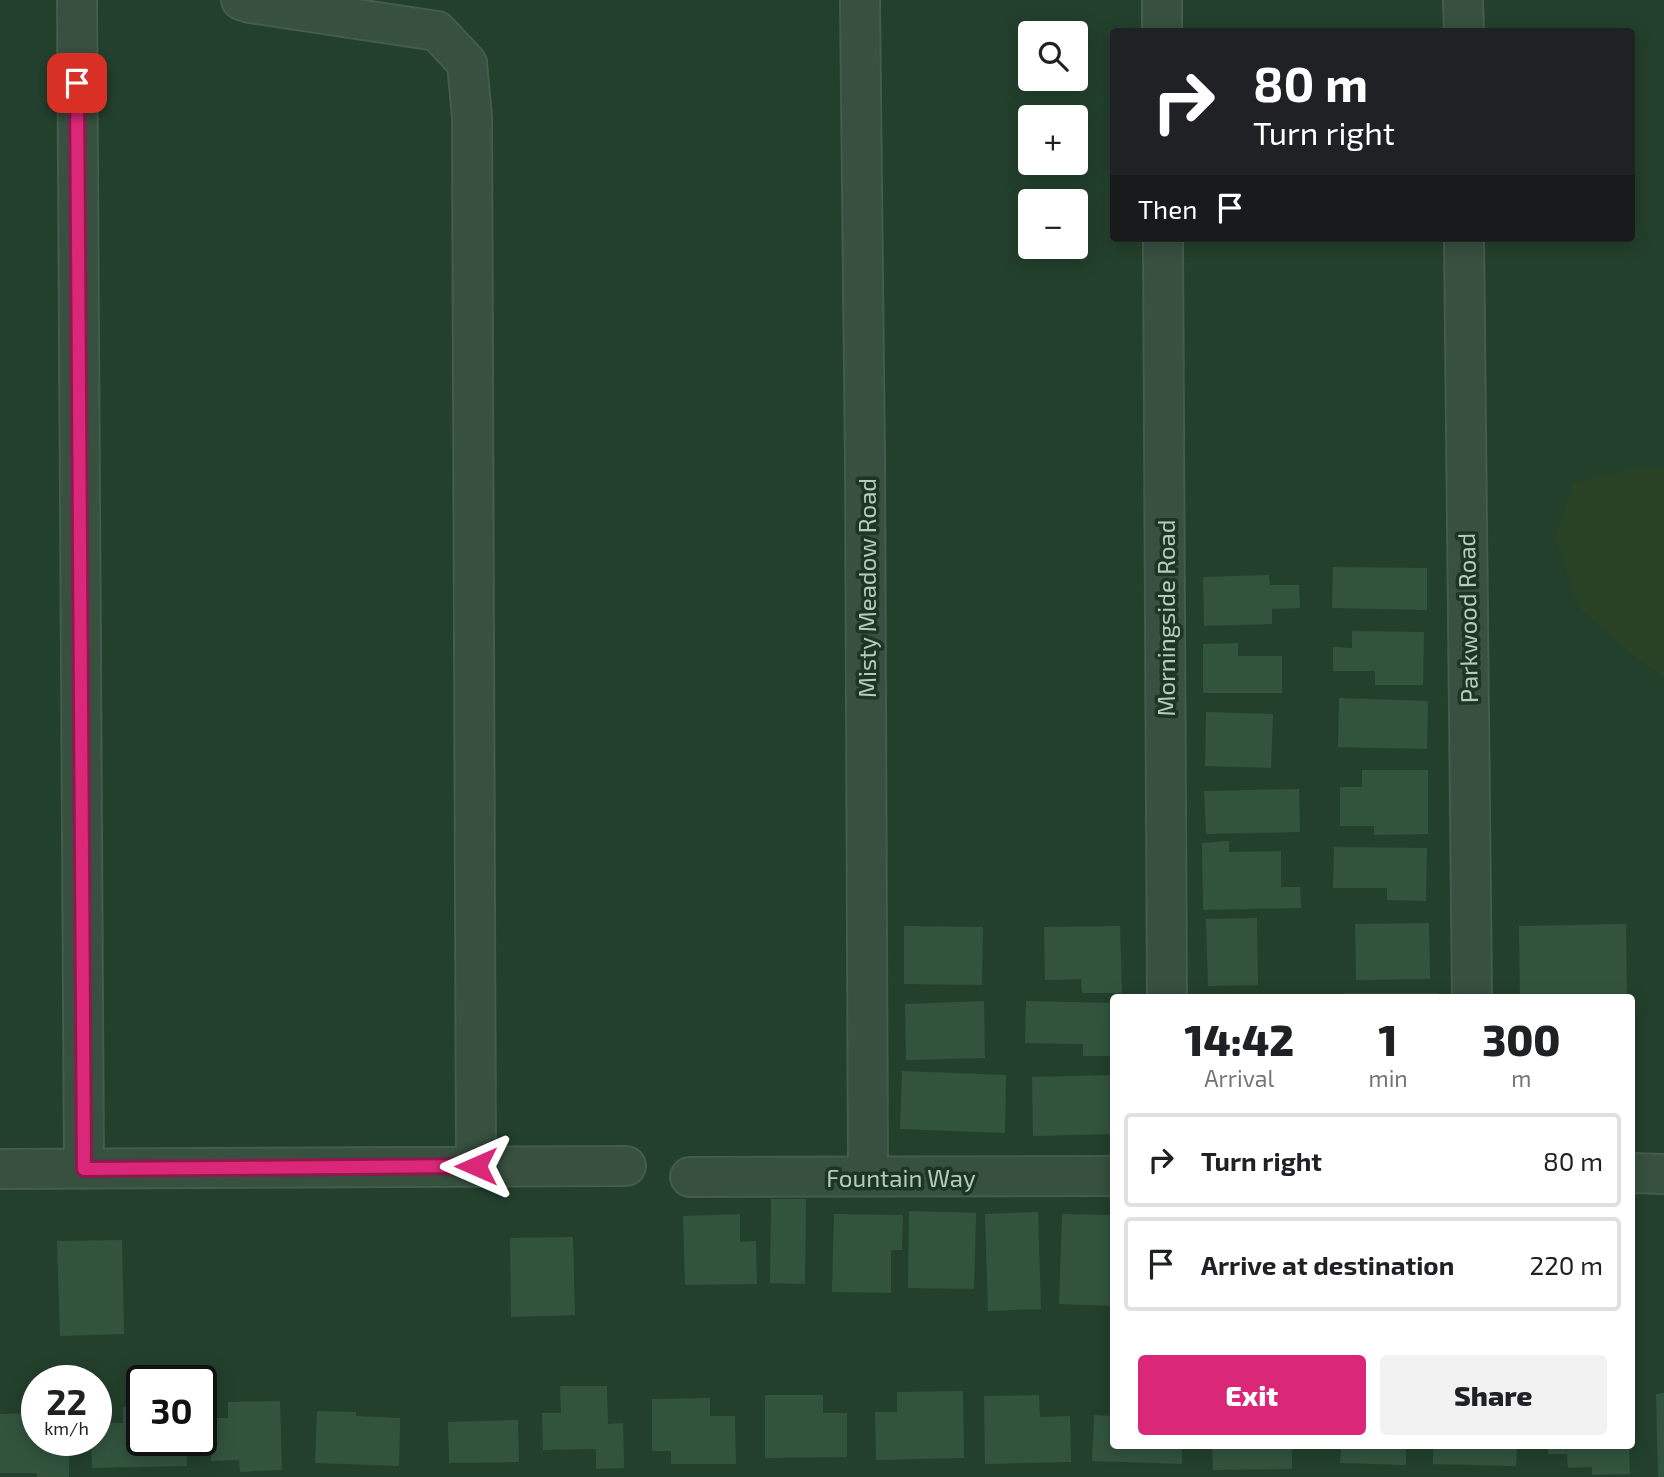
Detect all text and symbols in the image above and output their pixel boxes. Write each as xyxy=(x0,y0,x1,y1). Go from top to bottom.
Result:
map controls xyxy=(1018,21,1088,259)
button: search xyxy=(1018,21,1088,91)
pin xyxy=(47,53,107,113)
text: 80 m xyxy=(1253,53,1368,112)
icon: right xyxy=(1138,56,1229,147)
icon: arrive xyxy=(58,64,96,102)
button: + xyxy=(1018,105,1088,175)
text: Turn right xyxy=(1253,113,1395,151)
button: − xyxy=(1018,189,1088,259)
icon: arrive xyxy=(1211,189,1249,227)
text: Then xyxy=(1138,193,1197,224)
street label: Misty Meadow Road xyxy=(852,478,881,698)
street label: Morningside Road xyxy=(1151,520,1180,716)
street label: Parkwood Road xyxy=(1451,533,1483,703)
text: 14:42 xyxy=(1184,1014,1294,1064)
text: 1 xyxy=(1379,1014,1398,1064)
text: 300 xyxy=(1482,1014,1561,1064)
text: Arrival xyxy=(1204,1064,1274,1092)
text: min xyxy=(1368,1064,1408,1092)
text: m xyxy=(1511,1064,1531,1092)
position arrow xyxy=(439,1129,513,1203)
icon: right xyxy=(1142,1141,1180,1179)
text: Turn right xyxy=(1201,1145,1322,1176)
text: 80 m xyxy=(1543,1145,1603,1176)
street label: Fountain Way xyxy=(826,1163,976,1192)
icon: arrive xyxy=(1142,1245,1180,1283)
text: Arrive at destination xyxy=(1201,1249,1454,1280)
text: 220 m xyxy=(1530,1249,1603,1280)
button: Exit xyxy=(1138,1355,1366,1435)
button: Share xyxy=(1380,1355,1607,1435)
speed limit sign: 30 xyxy=(126,1365,217,1456)
text: 22 xyxy=(46,1380,87,1422)
text: km/h xyxy=(44,1417,89,1439)

